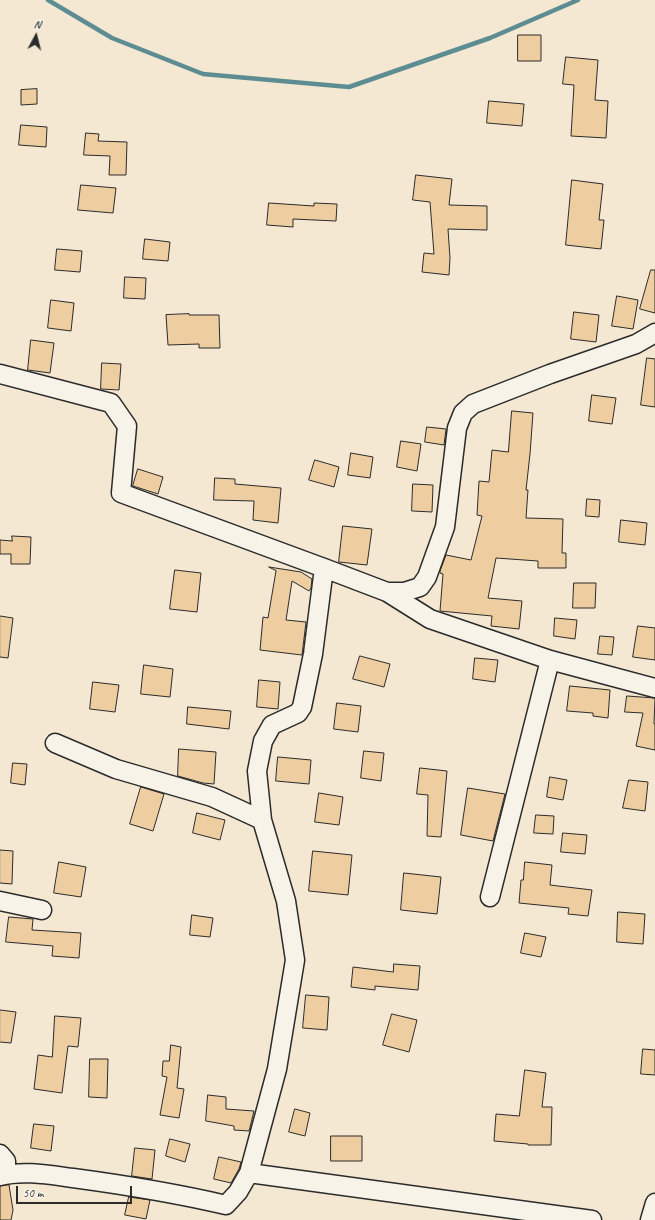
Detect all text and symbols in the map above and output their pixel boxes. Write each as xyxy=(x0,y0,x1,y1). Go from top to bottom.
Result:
north arrow xyxy=(16,16,56,56)
text: N xyxy=(33,17,42,31)
scale bar xyxy=(18,1178,134,1204)
text: 50 m xyxy=(23,1185,43,1201)

